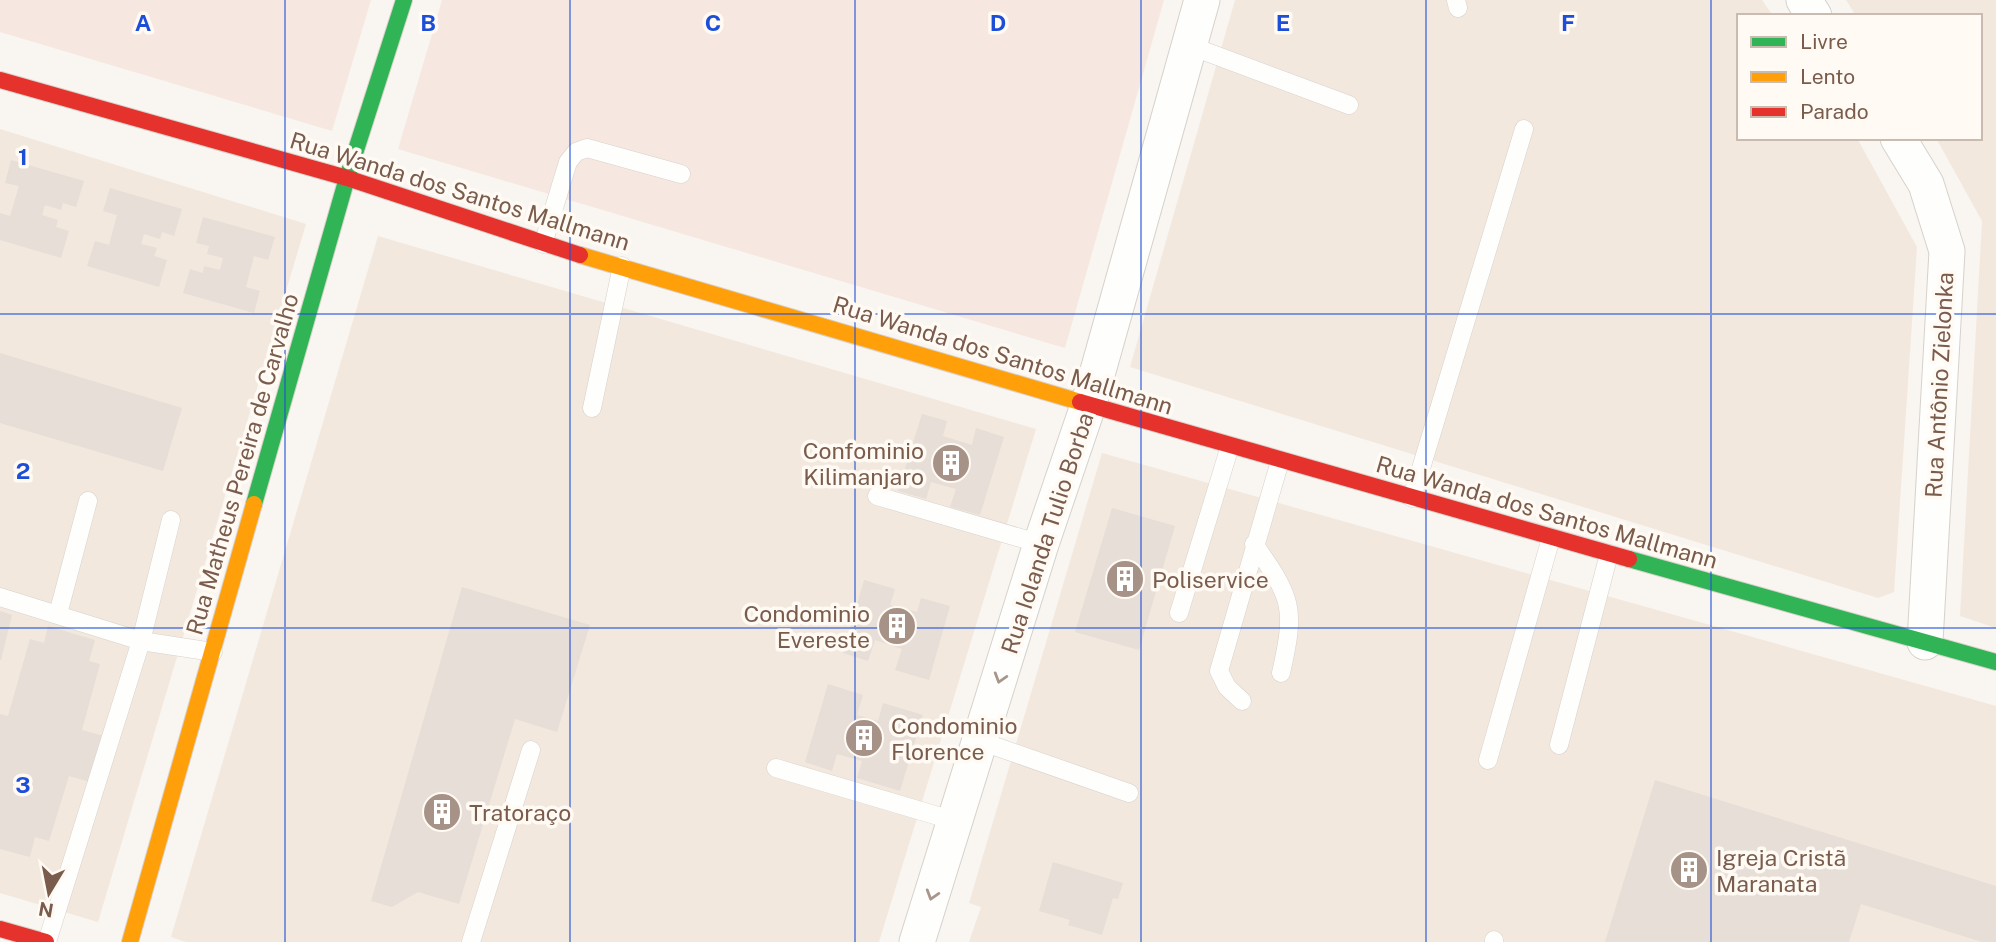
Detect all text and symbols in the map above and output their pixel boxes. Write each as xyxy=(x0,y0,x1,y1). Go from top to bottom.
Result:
text: A xyxy=(135,9,152,36)
text: B xyxy=(420,9,436,36)
text: C xyxy=(705,9,721,36)
text: D xyxy=(990,9,1006,36)
text: E xyxy=(1276,9,1290,36)
text: F xyxy=(1561,9,1575,36)
legend xyxy=(1737,14,1982,140)
text: Livre xyxy=(1800,29,1848,54)
text: Lento xyxy=(1800,64,1855,89)
text: Parado xyxy=(1800,99,1869,124)
street label: Rua Wanda dos Santos Mallmann xyxy=(287,126,633,256)
text: 1 xyxy=(18,143,28,170)
street label: Rua Antônio Zielonka xyxy=(1920,271,1958,499)
street label: Rua Matheus Pereira de Carvalho xyxy=(180,290,304,638)
street label: Rua Wanda dos Santos Mallmann xyxy=(830,290,1176,420)
street label: Rua Iolanda Tulio Borba xyxy=(995,409,1099,657)
place label: Confominio Kilimanjaro xyxy=(803,437,924,490)
building icon: Confominio Kilimanjaro xyxy=(930,442,972,484)
street label: Rua Wanda dos Santos Mallmann xyxy=(1373,450,1721,574)
text: 2 xyxy=(16,457,30,484)
building icon: Poliservice xyxy=(1104,558,1146,600)
place label: Poliservice xyxy=(1152,566,1269,593)
place label: Condominio Evereste xyxy=(743,600,870,653)
building icon: Condominio Evereste xyxy=(876,605,918,647)
one-way arrow xyxy=(993,672,1008,684)
place label: Condominio Florence xyxy=(891,712,1018,765)
building icon: Condominio Florence xyxy=(843,717,885,759)
text: 3 xyxy=(15,771,31,798)
building icon: Tratoraço xyxy=(421,791,463,833)
place label: Tratoraço xyxy=(469,799,571,826)
place label: Igreja Cristã Maranata xyxy=(1716,844,1846,897)
building icon: Igreja Cristã Maranata xyxy=(1668,849,1710,891)
north arrow xyxy=(14,858,84,928)
one-way arrow xyxy=(925,889,940,901)
text: N xyxy=(37,898,55,922)

